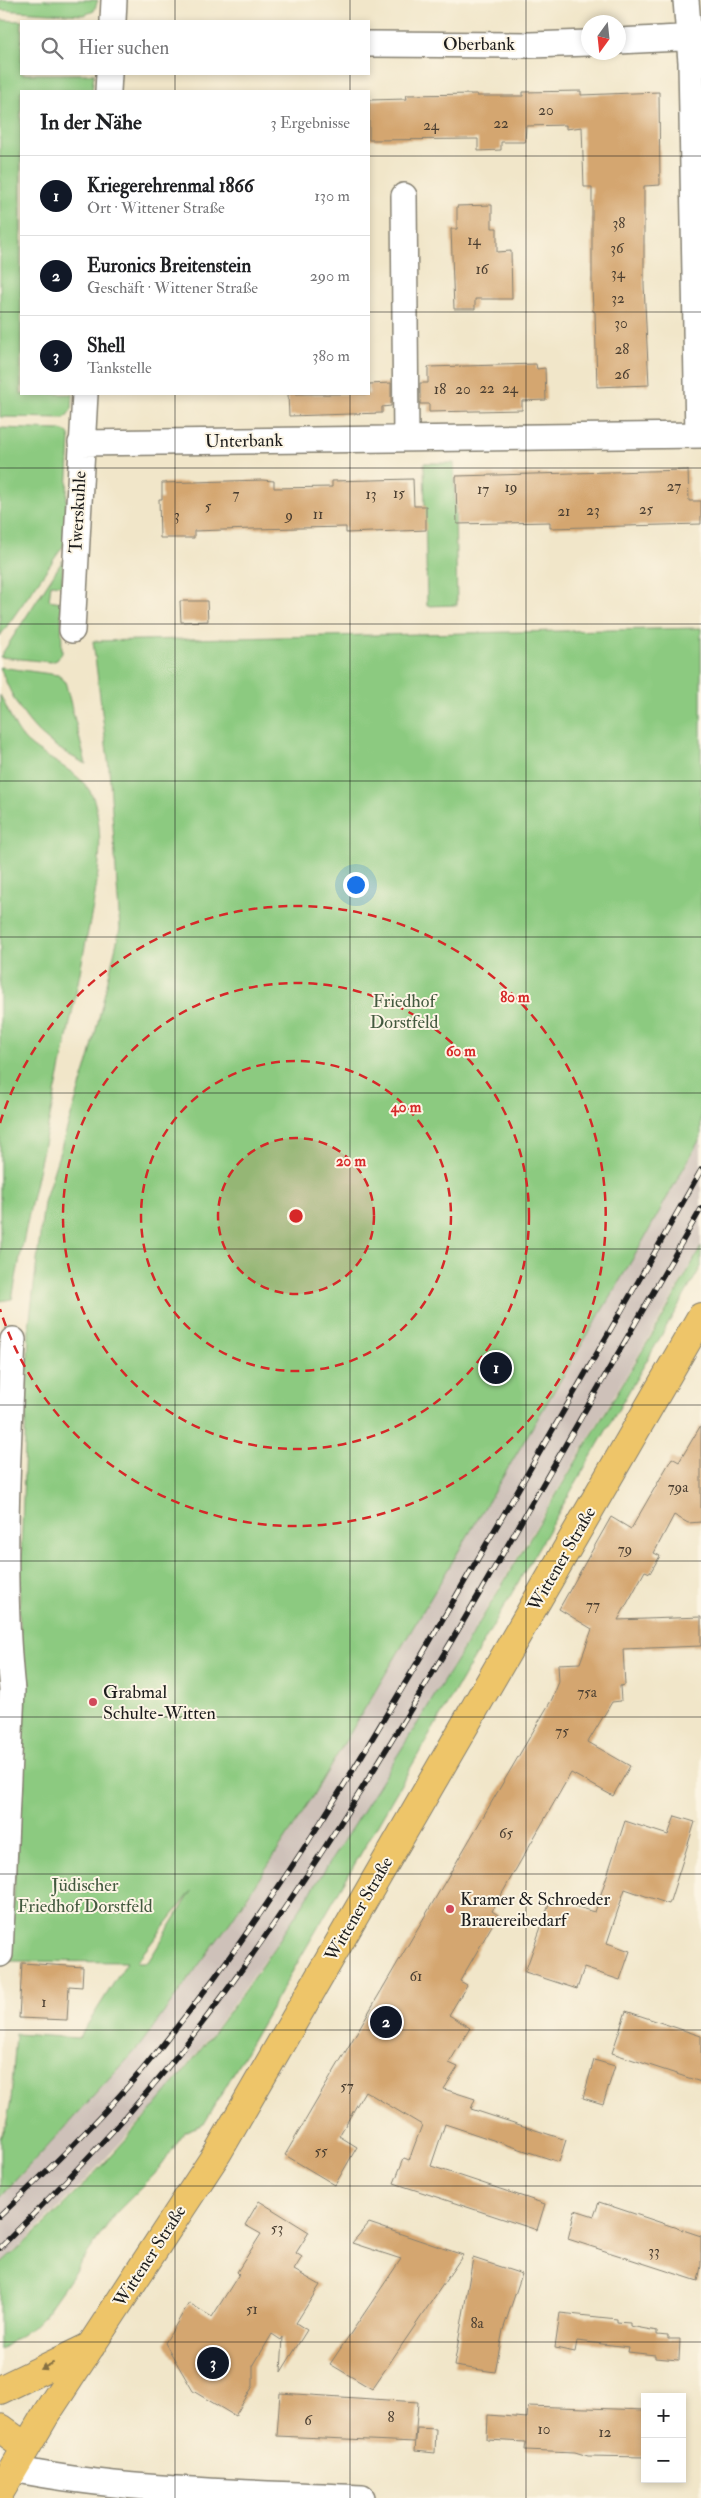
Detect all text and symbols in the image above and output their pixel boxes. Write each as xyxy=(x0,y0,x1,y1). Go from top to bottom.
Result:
north arrow xyxy=(581,15,626,60)
search box xyxy=(20,20,370,75)
street label: Oberbank xyxy=(443,33,515,56)
icon: search xyxy=(38,34,66,62)
text: Hier suchen xyxy=(78,36,169,60)
house number: 20 xyxy=(538,101,554,120)
text: In der Nähe xyxy=(40,109,142,136)
text: 3 Ergebnisse xyxy=(270,113,350,133)
house number: 22 xyxy=(493,114,509,133)
house number: 24 xyxy=(423,116,440,135)
text: Kriegerehrenmal 1866 xyxy=(87,174,254,198)
text: 1 xyxy=(53,186,59,206)
text: 130 m xyxy=(314,186,350,206)
text: Ort · Wittener Straße xyxy=(87,198,225,218)
house number: 38 xyxy=(613,214,625,233)
house number: 14 xyxy=(467,231,482,250)
house number: 36 xyxy=(610,239,625,258)
text: Euronics Breitenstein xyxy=(87,254,251,278)
house number: 16 xyxy=(476,260,490,279)
house number: 34 xyxy=(611,264,626,283)
text: 2 xyxy=(52,266,60,286)
text: 290 m xyxy=(310,266,350,286)
text: Geschäft · Wittener Straße xyxy=(87,278,258,298)
house number: 32 xyxy=(611,289,625,308)
house number: 30 xyxy=(614,314,628,333)
text: Shell xyxy=(87,334,125,358)
house number: 28 xyxy=(615,340,629,359)
text: 3 xyxy=(53,346,59,366)
text: 380 m xyxy=(312,346,350,366)
text: Tankstelle xyxy=(87,358,152,378)
house number: 26 xyxy=(614,365,631,384)
house number: 22 xyxy=(479,379,495,398)
house number: 24 xyxy=(502,379,519,398)
house number: 18 xyxy=(434,380,446,399)
house number: 20 xyxy=(455,380,471,399)
street label: Unterbank xyxy=(205,429,284,453)
street label: Twerskuhle xyxy=(64,470,92,554)
house number: 27 xyxy=(667,477,681,496)
house number: 19 xyxy=(505,478,517,497)
house number: 17 xyxy=(477,480,489,499)
house number: 15 xyxy=(393,484,405,503)
house number: 7 xyxy=(233,485,240,504)
house number: 13 xyxy=(365,485,377,504)
house number: 5 xyxy=(205,497,212,516)
house number: 25 xyxy=(639,500,653,519)
house number: 23 xyxy=(586,501,600,520)
house number: 21 xyxy=(558,502,570,521)
house number: 11 xyxy=(313,505,323,524)
house number: 3 xyxy=(174,506,180,525)
house number: 9 xyxy=(284,506,293,525)
your location xyxy=(343,872,369,898)
text: 80 m xyxy=(500,988,530,1007)
park label: Friedhof Dorstfeld xyxy=(370,990,438,1034)
text: 60 m xyxy=(446,1042,476,1061)
text: 40 m xyxy=(390,1098,422,1117)
text: 20 m xyxy=(336,1152,366,1171)
centre of rings xyxy=(287,1207,305,1225)
pin: 1 xyxy=(480,1349,512,1387)
house number: 79a xyxy=(668,1478,689,1497)
street label: Wittener Straße xyxy=(522,1502,601,1616)
house number: 79 xyxy=(618,1540,632,1559)
house number: 77 xyxy=(586,1596,600,1615)
place label: Grabmal Schulte-Witten xyxy=(103,1681,216,1725)
house number: 75a xyxy=(577,1683,598,1702)
marker: Grabmal Schulte-Witten xyxy=(87,1696,99,1708)
house number: 75 xyxy=(555,1722,569,1741)
house number: 65 xyxy=(499,1824,513,1843)
street label: Wittener Straße xyxy=(319,1852,398,1966)
park label: Jüdischer Friedhof Dorstfeld xyxy=(17,1874,153,1918)
place label: Kramer & Schroeder Brauereibedarf xyxy=(460,1888,610,1932)
marker: Kramer & Schroeder Brauereibedarf xyxy=(444,1903,456,1915)
house number: 61 xyxy=(410,1967,422,1986)
house number: 1 xyxy=(41,1993,47,2012)
pin: 2 xyxy=(370,2003,402,2041)
house number: 57 xyxy=(340,2077,354,2096)
house number: 55 xyxy=(314,2142,328,2161)
street label: Wittener Straße xyxy=(108,2200,192,2312)
house number: 53 xyxy=(271,2219,283,2238)
house number: 33 xyxy=(648,2242,660,2261)
house number: 51 xyxy=(246,2300,258,2319)
house number: 8a xyxy=(470,2314,484,2333)
pin: 3 xyxy=(197,2344,229,2382)
one-way arrow xyxy=(40,2362,54,2370)
map controls xyxy=(641,2393,686,2483)
button: + xyxy=(641,2393,686,2438)
house number: 8 xyxy=(387,2408,395,2427)
house number: 6 xyxy=(304,2411,313,2430)
house number: 10 xyxy=(538,2420,550,2439)
house number: 12 xyxy=(599,2423,612,2442)
button: − xyxy=(641,2438,686,2483)

